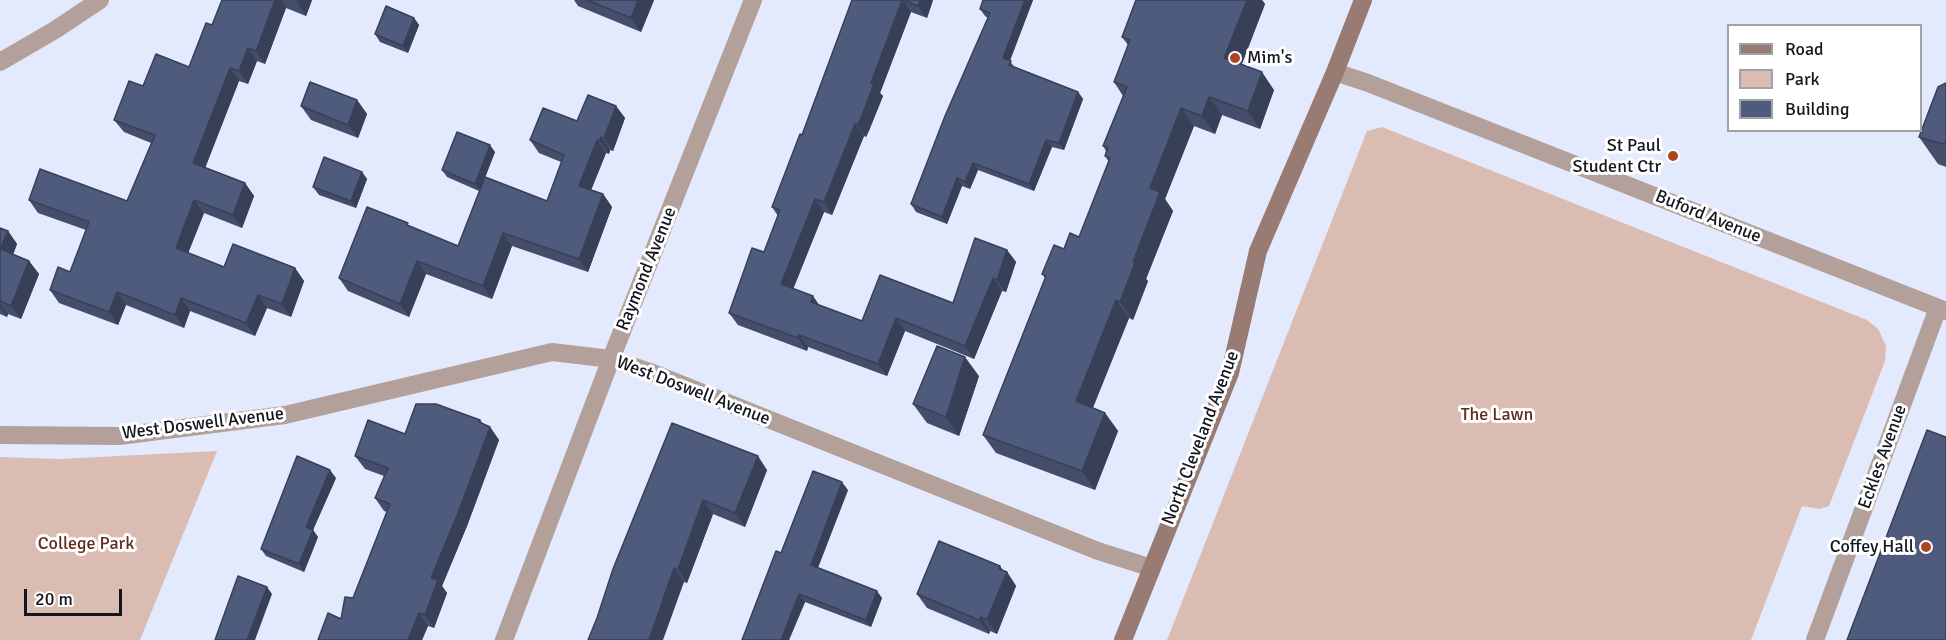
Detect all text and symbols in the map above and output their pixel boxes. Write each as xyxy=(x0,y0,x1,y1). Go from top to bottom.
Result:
legend xyxy=(1727,24,1922,132)
text: Road xyxy=(1785,38,1824,60)
place label: Mim's xyxy=(1247,47,1292,69)
marker: Mim's xyxy=(1228,51,1242,65)
text: Park xyxy=(1785,68,1820,90)
text: Building xyxy=(1785,98,1849,120)
place label: St Paul Student Ctr xyxy=(1572,135,1661,178)
marker: St Paul Student Ctr xyxy=(1666,149,1680,163)
street label: Buford Avenue xyxy=(1652,186,1764,248)
street label: Raymond Avenue xyxy=(612,204,682,334)
street label: North Cleveland Avenue xyxy=(1158,348,1244,528)
street label: West Doswell Avenue xyxy=(613,352,773,430)
street label: Eckles Avenue xyxy=(1854,402,1912,512)
street label: West Doswell Avenue xyxy=(121,403,285,445)
park label: The Lawn xyxy=(1461,404,1533,426)
park label: College Park xyxy=(38,533,134,555)
place label: Coffey Hall xyxy=(1830,536,1914,558)
marker: Coffey Hall xyxy=(1919,540,1933,554)
scale bar xyxy=(27,577,124,615)
text: 20 m xyxy=(35,588,73,610)

